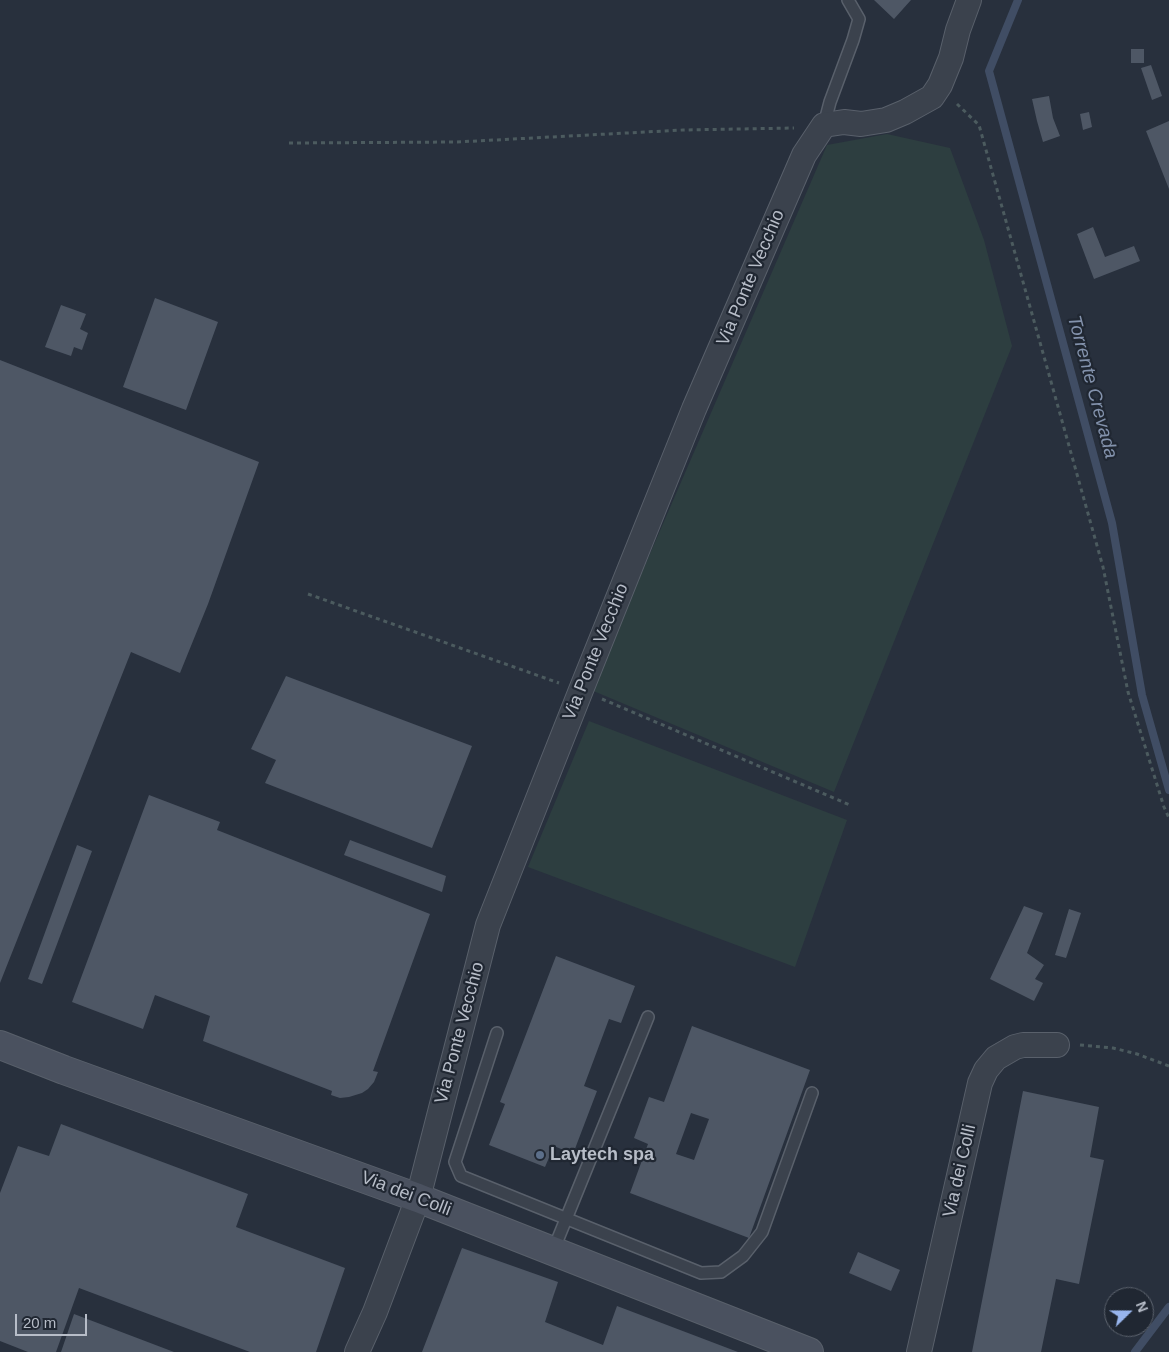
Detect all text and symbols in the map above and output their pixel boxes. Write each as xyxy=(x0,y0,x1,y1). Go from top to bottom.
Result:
street label: Via Ponte Vecchio xyxy=(713,207,789,349)
water label: Torrente Crevada xyxy=(1062,313,1122,461)
street label: Via Ponte Vecchio xyxy=(559,580,633,724)
street label: Via Ponte Vecchio xyxy=(431,960,489,1106)
street label: Via dei Colli xyxy=(939,1122,981,1220)
place label: Laytech spa xyxy=(550,1144,654,1166)
marker: Laytech spa xyxy=(534,1149,546,1161)
street label: Via dei Colli xyxy=(358,1167,454,1221)
north arrow xyxy=(1104,1287,1154,1337)
text: N xyxy=(1133,1299,1151,1314)
scale bar xyxy=(18,1304,90,1336)
text: 20 m xyxy=(23,1314,56,1331)

